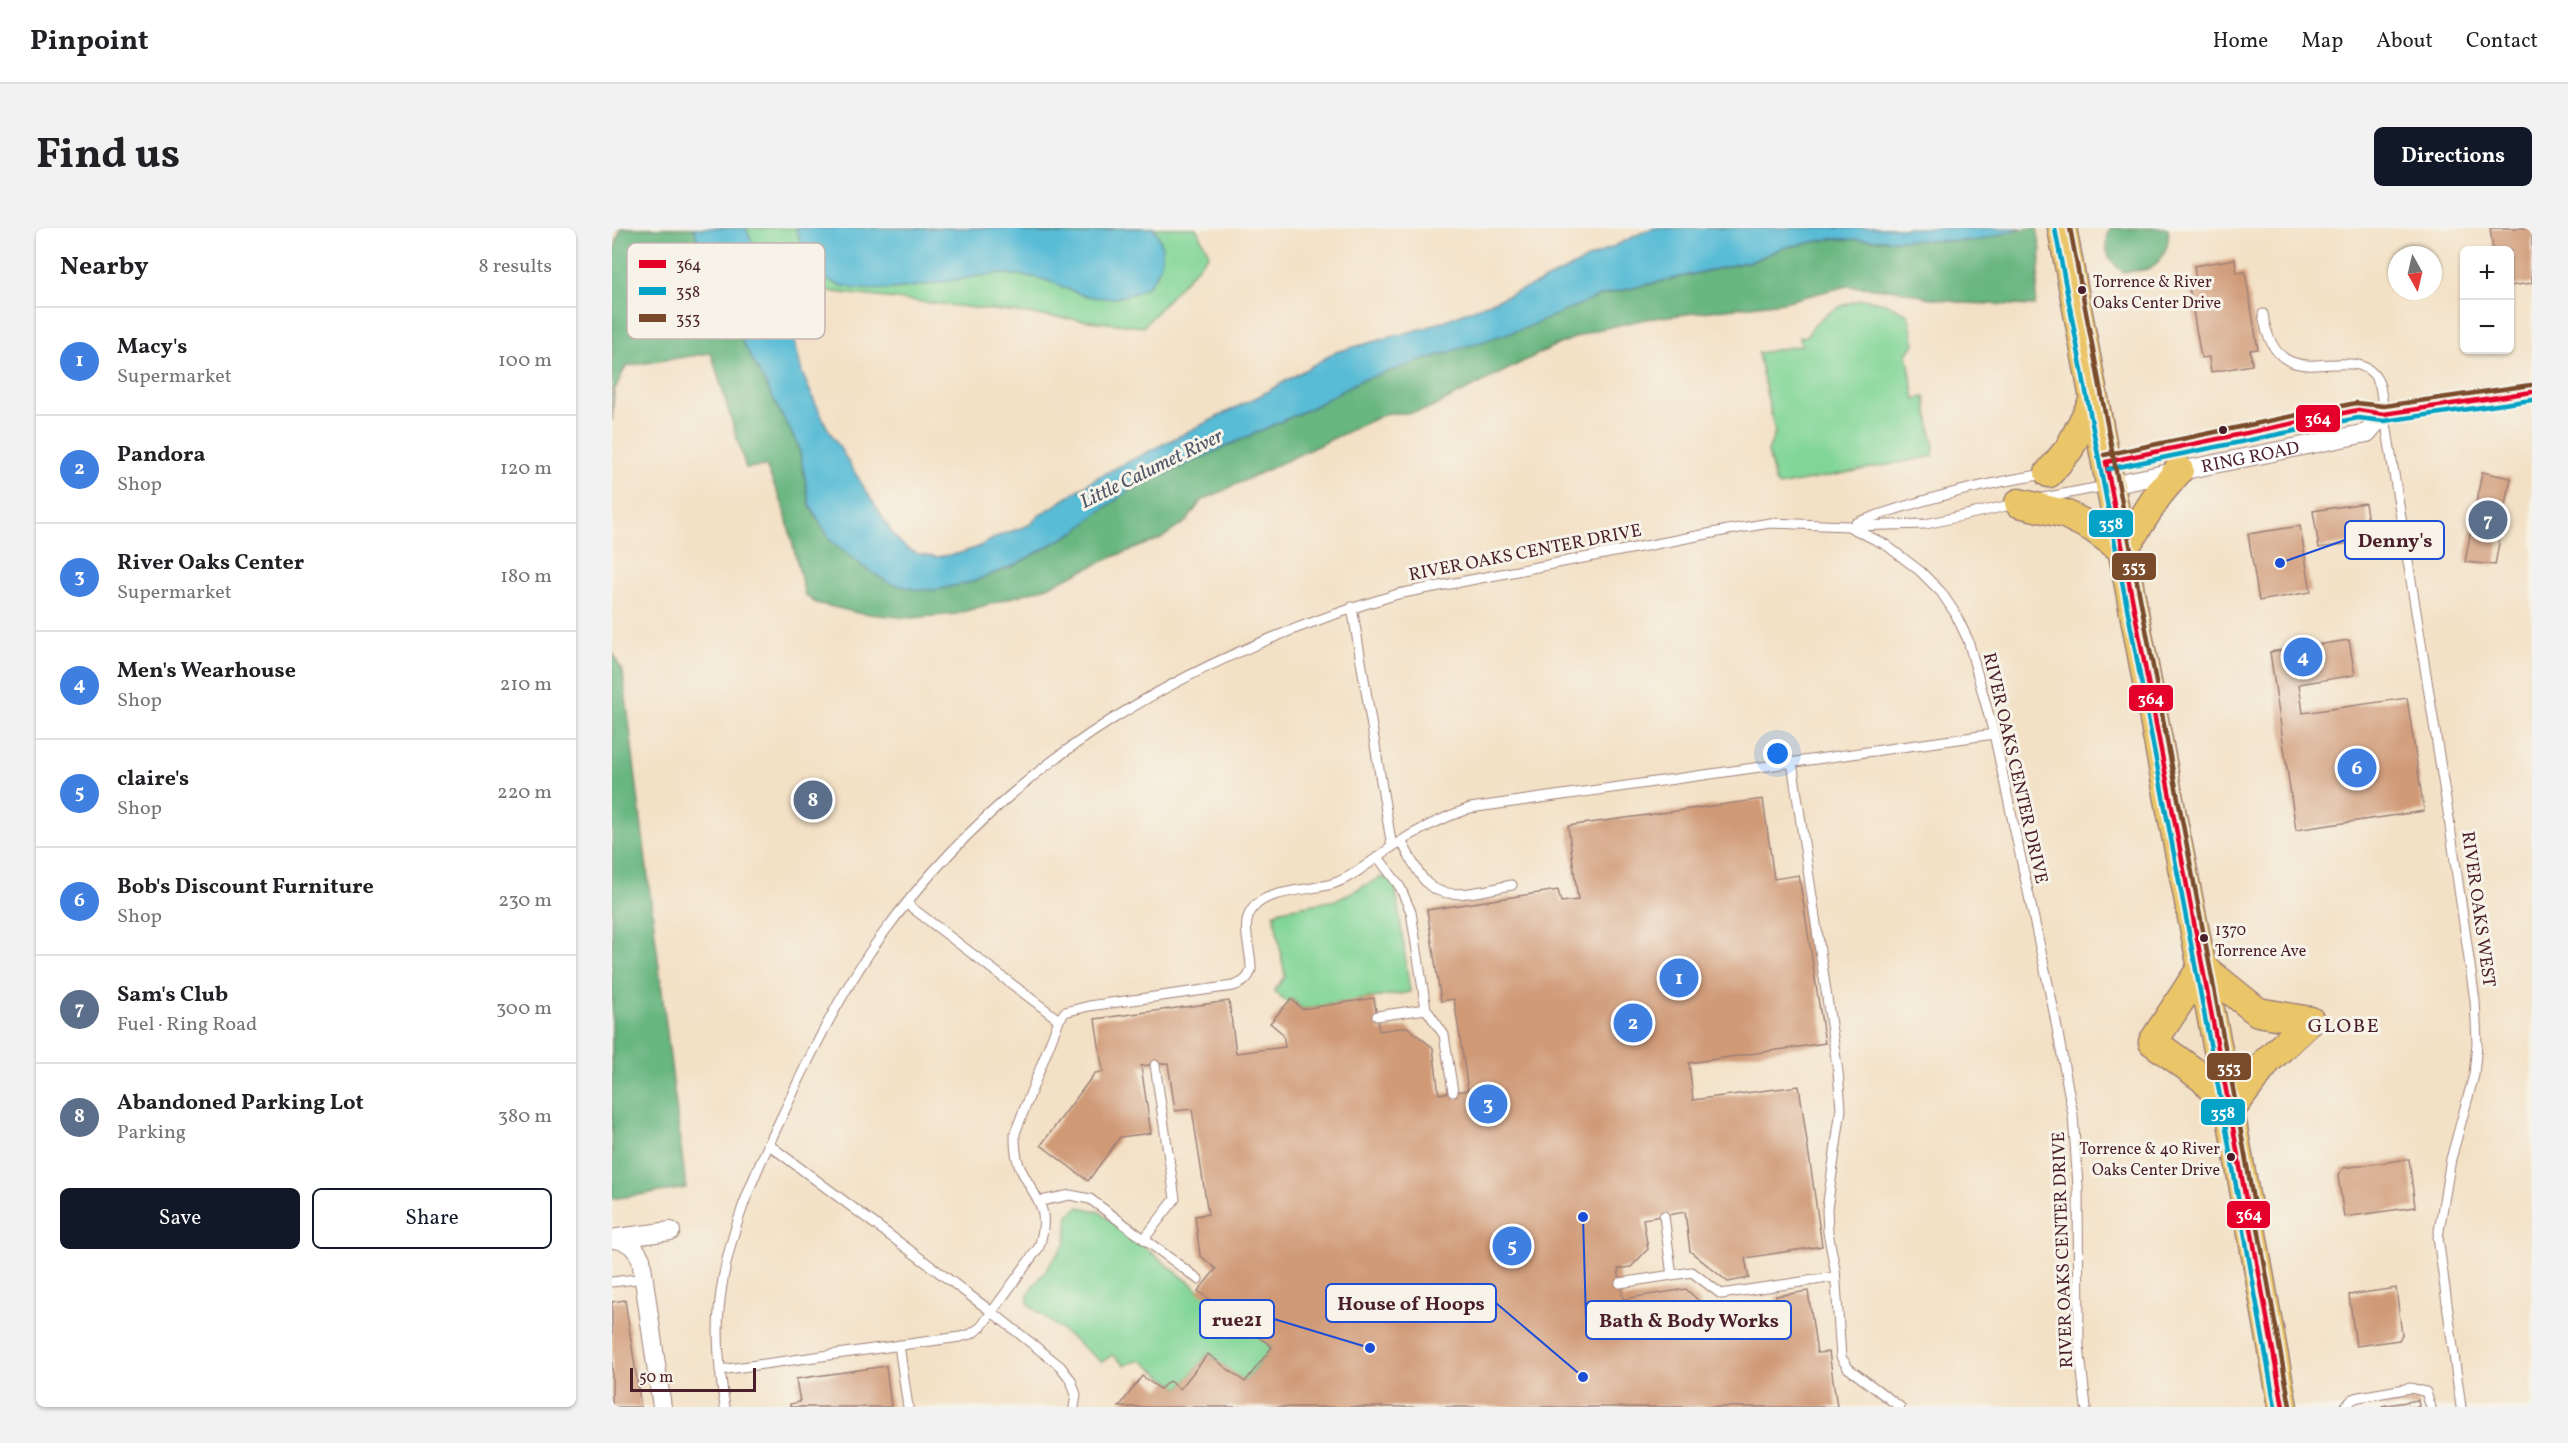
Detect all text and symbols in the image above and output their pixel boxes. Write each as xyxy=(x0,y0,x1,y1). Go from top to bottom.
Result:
text: Pinpoint xyxy=(30,22,148,61)
text: Home xyxy=(2213,27,2268,56)
text: Map xyxy=(2301,27,2343,56)
text: About xyxy=(2376,27,2433,56)
text: Contact xyxy=(2466,27,2538,56)
text: Find us xyxy=(36,127,180,186)
button: Directions xyxy=(2374,127,2532,186)
legend xyxy=(627,243,825,339)
north arrow xyxy=(2388,246,2442,300)
map controls xyxy=(2460,246,2514,354)
button: + xyxy=(2460,246,2514,300)
text: Nearby xyxy=(60,249,149,285)
text: 8 results xyxy=(479,253,552,281)
text: 364 xyxy=(676,255,701,277)
place label: Torrence & River Oaks Center Drive xyxy=(2093,272,2221,315)
text: 358 xyxy=(676,282,700,304)
marker: Torrence & River Oaks Center Drive xyxy=(2076,284,2088,296)
button: − xyxy=(2460,300,2514,354)
text: 353 xyxy=(676,309,700,331)
text: Macy's xyxy=(117,332,187,363)
text: 1 xyxy=(75,347,84,375)
text: 100 m xyxy=(498,347,552,375)
text: Supermarket xyxy=(117,363,232,391)
line badge: 364 xyxy=(2295,404,2341,433)
text: 364 xyxy=(2305,409,2332,431)
water label: Little Calumet River xyxy=(1076,423,1229,517)
unlabelled marker xyxy=(2217,424,2229,436)
street label: RING ROAD xyxy=(2199,436,2302,480)
text: Pandora xyxy=(117,440,206,471)
text: 2 xyxy=(74,455,85,483)
text: 120 m xyxy=(500,455,552,483)
text: Shop xyxy=(117,471,162,499)
pin: 7 xyxy=(2468,498,2508,542)
line badge: 358 xyxy=(2088,509,2134,538)
text: 358 xyxy=(2099,514,2123,536)
street label: RIVER OAKS CENTER DRIVE xyxy=(1407,519,1644,588)
callout: Denny's xyxy=(2345,521,2444,559)
text: Denny's xyxy=(2358,528,2432,556)
text: River Oaks Center xyxy=(117,548,304,579)
line badge: 353 xyxy=(2111,552,2157,581)
text: 353 xyxy=(2122,557,2146,579)
text: 3 xyxy=(74,563,85,591)
text: 180 m xyxy=(500,563,552,591)
text: Supermarket xyxy=(117,579,232,607)
pin: 4 xyxy=(2284,634,2322,680)
street label: RIVER OAKS CENTER DRIVE xyxy=(1976,650,2053,887)
text: Men's Wearhouse xyxy=(117,656,296,687)
text: 4 xyxy=(73,671,86,699)
text: 210 m xyxy=(500,671,552,699)
line badge: 364 xyxy=(2128,684,2174,712)
text: Shop xyxy=(117,687,162,715)
text: 364 xyxy=(2138,689,2165,711)
your location xyxy=(1763,739,1792,768)
pin: 6 xyxy=(2338,746,2376,790)
text: claire's xyxy=(117,764,189,795)
pin: 8 xyxy=(794,778,832,822)
text: 5 xyxy=(75,779,84,807)
text: 220 m xyxy=(497,779,552,807)
text: Shop xyxy=(117,795,162,823)
street label: RIVER OAKS WEST xyxy=(2454,830,2501,989)
text: Bob's Discount Furniture xyxy=(117,872,374,903)
text: 6 xyxy=(74,887,85,915)
text: 230 m xyxy=(498,887,552,915)
text: Shop xyxy=(117,903,162,931)
place label: 1370 Torrence Ave xyxy=(2215,920,2306,963)
marker: 1370 Torrence Ave xyxy=(2198,932,2210,944)
pin: 1 xyxy=(1660,956,1698,1000)
text: Sam's Club xyxy=(117,980,228,1011)
text: 7 xyxy=(75,995,84,1023)
text: 300 m xyxy=(496,995,552,1023)
pin: 2 xyxy=(1614,1000,1652,1046)
text: Fuel · Ring Road xyxy=(117,1011,257,1039)
district label: GLOBE xyxy=(2308,1013,2380,1041)
line badge: 353 xyxy=(2206,1052,2252,1081)
text: 353 xyxy=(2217,1058,2241,1080)
pin: 3 xyxy=(1468,1082,1508,1126)
text: Abandoned Parking Lot xyxy=(117,1088,364,1119)
line badge: 358 xyxy=(2200,1098,2246,1126)
text: 8 xyxy=(74,1103,85,1131)
text: 380 m xyxy=(498,1103,552,1131)
text: 358 xyxy=(2211,1103,2235,1125)
text: Parking xyxy=(117,1119,186,1147)
street label: RIVER OAKS CENTER DRIVE xyxy=(2047,1131,2080,1369)
place label: Torrence & 40 River Oaks Center Drive xyxy=(2079,1139,2220,1182)
marker: Torrence & 40 River Oaks Center Drive xyxy=(2225,1151,2237,1163)
button: Save xyxy=(60,1188,300,1249)
button: Share xyxy=(312,1188,552,1249)
line badge: 364 xyxy=(2226,1200,2271,1229)
text: 364 xyxy=(2236,1205,2263,1227)
pin: 5 xyxy=(1492,1224,1532,1268)
callout: House of Hoops xyxy=(1326,1284,1496,1322)
text: House of Hoops xyxy=(1337,1291,1485,1319)
callout: rue21 xyxy=(1200,1300,1274,1338)
callout: Bath & Body Works xyxy=(1586,1301,1791,1339)
text: rue21 xyxy=(1212,1307,1262,1335)
text: Bath & Body Works xyxy=(1599,1308,1779,1336)
scale bar xyxy=(630,1365,756,1392)
text: 50 m xyxy=(639,1367,673,1389)

